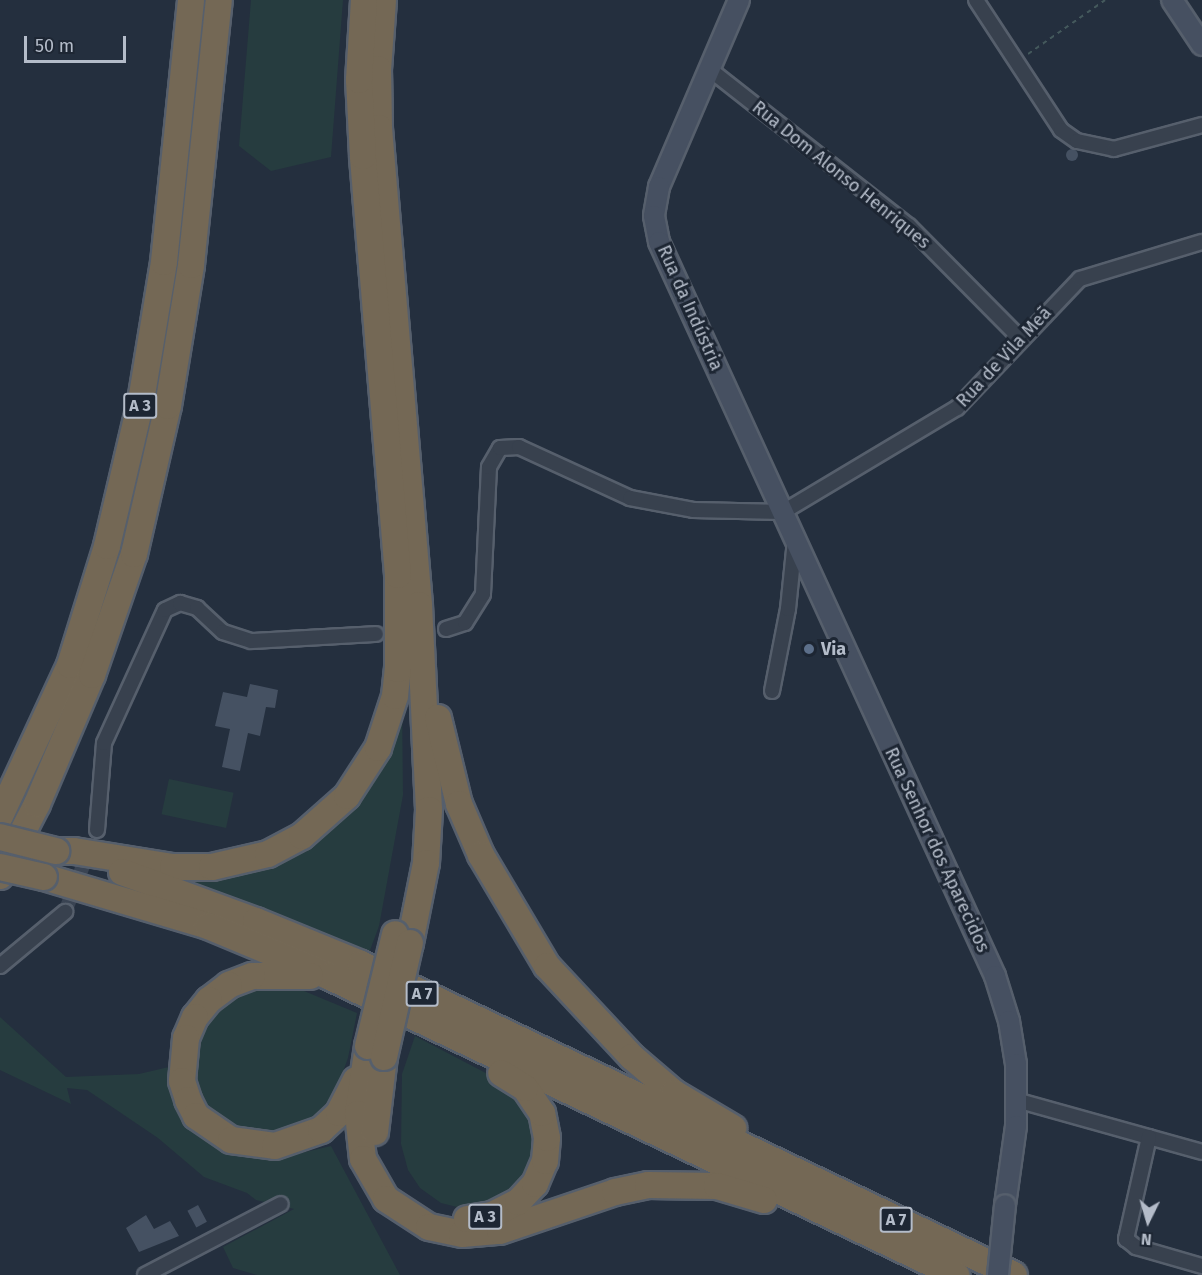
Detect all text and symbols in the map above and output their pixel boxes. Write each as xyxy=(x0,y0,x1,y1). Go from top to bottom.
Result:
scale bar xyxy=(27,24,129,62)
text: 50 m xyxy=(35,35,74,57)
street label: Rua Dom Alonso Henriques xyxy=(748,97,934,253)
street label: Rua da Indústria xyxy=(653,242,727,374)
street label: Rua de Vila Meã xyxy=(952,302,1056,412)
road number: A 3 xyxy=(122,393,158,419)
place label: Via xyxy=(821,638,846,660)
marker: Via xyxy=(802,642,816,656)
street label: Rua Senhor dos Aparecidos xyxy=(880,744,994,956)
road number: A 7 xyxy=(406,981,438,1007)
north arrow xyxy=(1118,1191,1178,1251)
road number: A 3 xyxy=(467,1204,503,1230)
road number: A 7 xyxy=(880,1207,912,1233)
text: N xyxy=(1140,1230,1153,1249)

